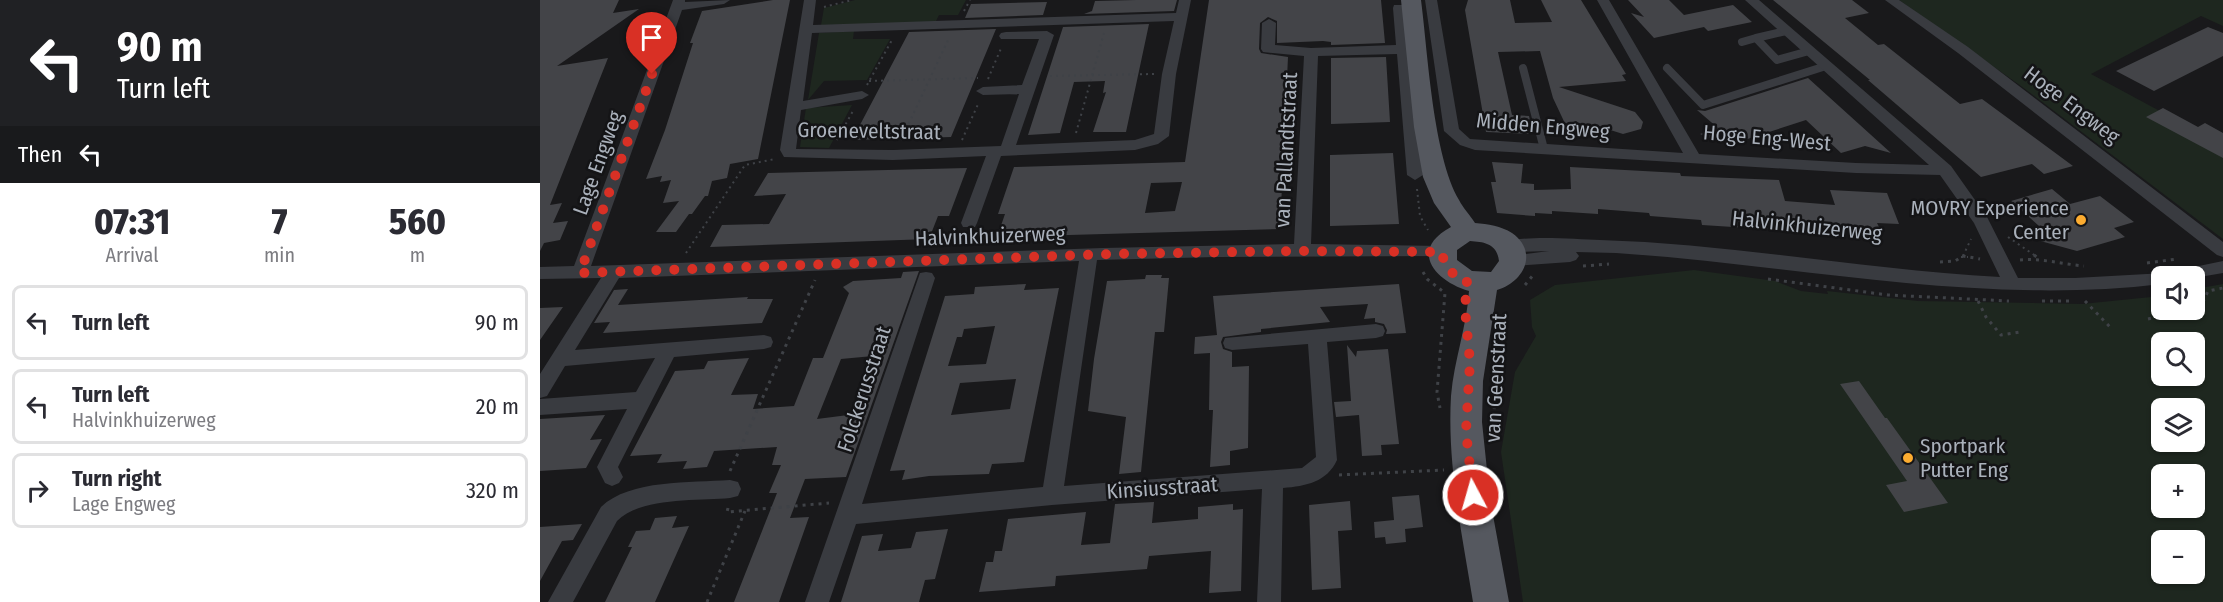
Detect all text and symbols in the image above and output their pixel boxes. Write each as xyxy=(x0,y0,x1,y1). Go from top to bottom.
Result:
pin xyxy=(626,12,677,74)
icon: arrive xyxy=(635,21,668,54)
text: 90 m xyxy=(117,22,202,72)
icon: left xyxy=(18,24,96,102)
street label: Hoge Engweg xyxy=(2019,61,2125,150)
street label: van Pallandtstraat xyxy=(1269,71,1303,228)
text: Turn left xyxy=(117,73,210,105)
street label: Lage Engweg xyxy=(567,107,629,218)
street label: Midden Engweg xyxy=(1475,107,1611,145)
street label: Groeneveltstraat xyxy=(797,117,941,145)
street label: Hoge Eng-West xyxy=(1702,119,1832,157)
icon: left xyxy=(74,138,107,171)
text: Then xyxy=(18,141,62,168)
place label: MOVRY Experience Center xyxy=(1911,195,2070,245)
text: 07:31 xyxy=(94,200,170,244)
text: 7 xyxy=(272,200,287,244)
text: 560 xyxy=(389,200,446,244)
street label: Halvinkhuizerweg xyxy=(1731,205,1883,247)
marker: MOVRY Experience Center xyxy=(2074,213,2088,227)
street label: Halvinkhuizerweg xyxy=(914,220,1066,252)
text: Arrival xyxy=(105,243,159,267)
text: min xyxy=(264,243,295,267)
text: m xyxy=(410,243,425,267)
map controls xyxy=(2151,266,2205,584)
button: sound xyxy=(2151,266,2205,320)
icon: left xyxy=(21,306,54,339)
text: Turn left xyxy=(72,309,150,336)
text: 90 m xyxy=(475,309,519,336)
street label: van Geenstraat xyxy=(1480,313,1512,443)
street label: Folckerusstraat xyxy=(831,323,897,455)
button: search xyxy=(2151,332,2205,386)
text: Turn left xyxy=(72,381,150,408)
icon: left xyxy=(21,390,54,423)
text: 20 m xyxy=(476,393,519,420)
button: layers xyxy=(2151,398,2205,452)
text: Halvinkhuizerweg xyxy=(72,408,216,432)
place label: Sportpark Putter Eng xyxy=(1920,433,2008,483)
marker: Sportpark Putter Eng xyxy=(1901,451,1915,465)
position arrow xyxy=(1441,463,1505,527)
button: + xyxy=(2151,464,2205,518)
text: Turn right xyxy=(72,465,161,492)
street label: Kinsiusstraat xyxy=(1106,471,1219,505)
icon: right xyxy=(21,474,54,507)
text: 320 m xyxy=(466,477,519,504)
text: Lage Engweg xyxy=(72,492,175,516)
button: − xyxy=(2151,530,2205,584)

